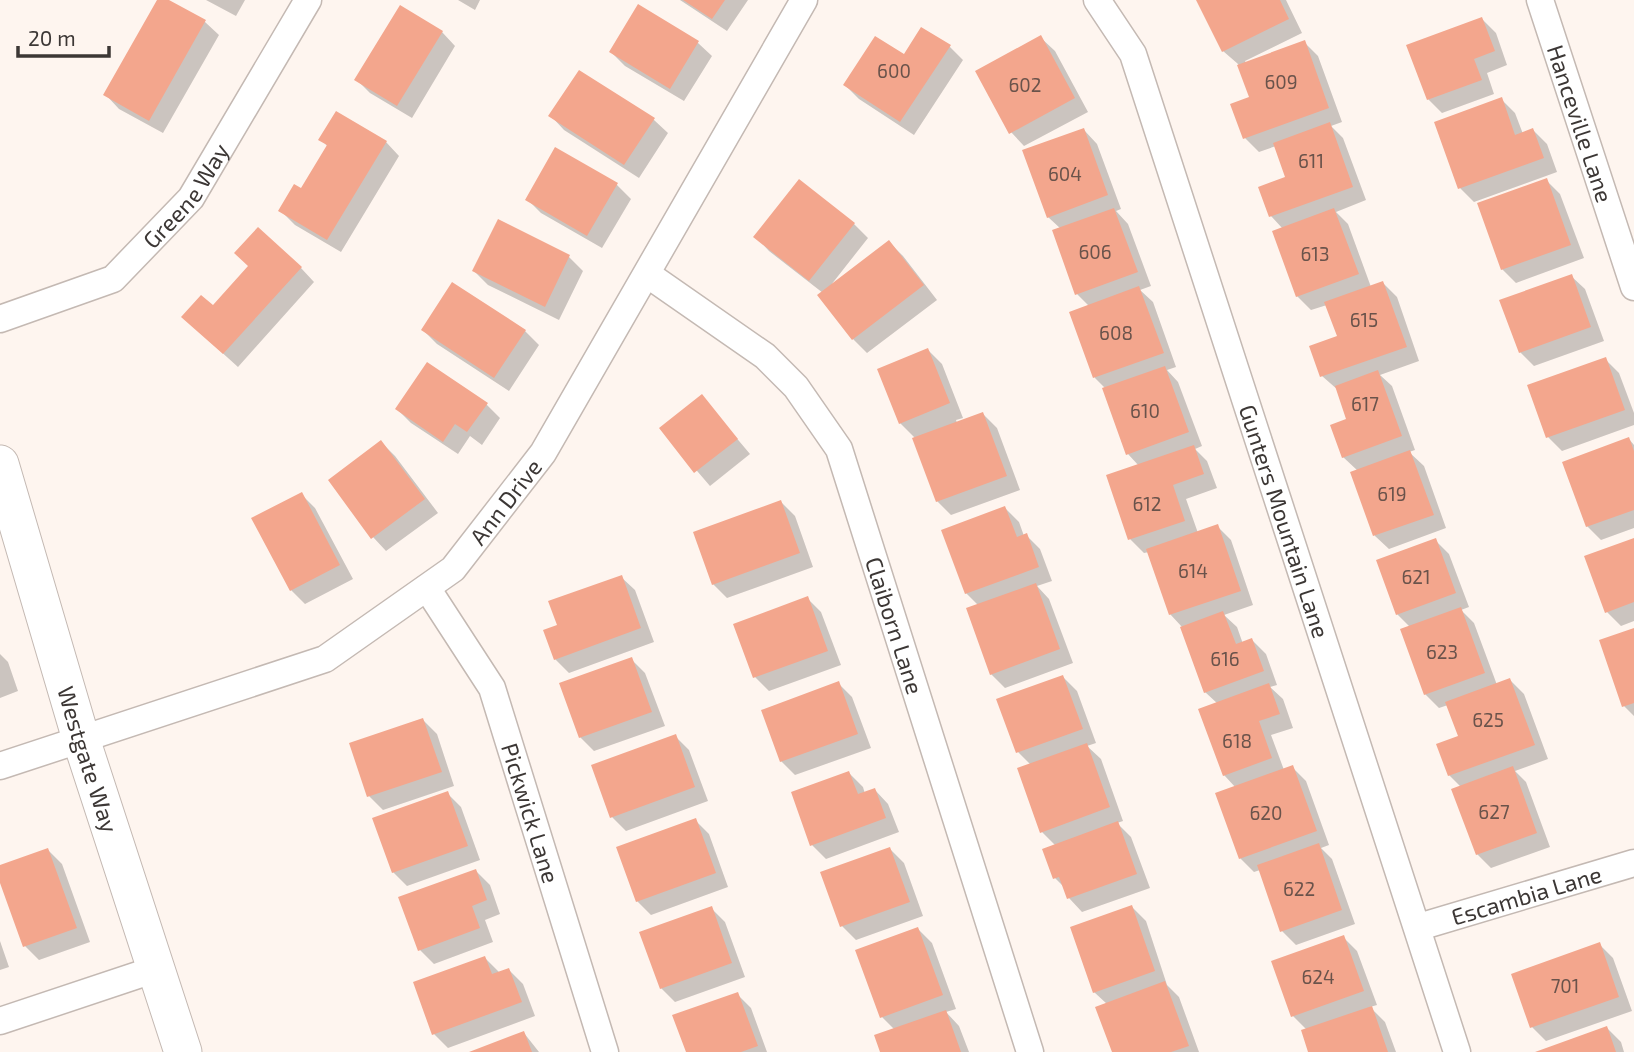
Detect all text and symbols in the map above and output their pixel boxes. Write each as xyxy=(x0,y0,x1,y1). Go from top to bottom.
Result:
scale bar xyxy=(18,14,108,58)
text: 20 m xyxy=(28,25,76,50)
street label: Hanceville Lane xyxy=(1542,41,1619,206)
house number: 600 xyxy=(877,59,911,82)
house number: 609 xyxy=(1264,70,1298,93)
house number: 602 xyxy=(1008,73,1042,96)
street label: Greene Way xyxy=(137,138,234,254)
house number: 611 xyxy=(1298,149,1324,172)
house number: 604 xyxy=(1048,162,1082,185)
house number: 606 xyxy=(1078,240,1112,263)
house number: 613 xyxy=(1301,242,1330,265)
house number: 615 xyxy=(1350,308,1378,331)
house number: 608 xyxy=(1099,321,1133,344)
house number: 617 xyxy=(1351,392,1379,415)
house number: 610 xyxy=(1130,399,1160,422)
street label: Gunters Mountain Lane xyxy=(1234,401,1336,641)
street label: Ann Drive xyxy=(463,453,547,550)
house number: 619 xyxy=(1377,482,1407,505)
house number: 612 xyxy=(1132,492,1162,515)
street label: Claiborn Lane xyxy=(860,553,930,698)
house number: 614 xyxy=(1178,559,1208,582)
house number: 621 xyxy=(1401,565,1431,588)
house number: 623 xyxy=(1426,640,1458,663)
house number: 616 xyxy=(1210,647,1240,670)
street label: Westgate Way xyxy=(52,683,124,836)
house number: 625 xyxy=(1472,708,1504,731)
house number: 618 xyxy=(1222,729,1252,752)
street label: Pickwick Lane xyxy=(496,739,566,886)
house number: 627 xyxy=(1478,800,1510,823)
house number: 620 xyxy=(1249,801,1283,824)
street label: Escambia Lane xyxy=(1448,859,1605,931)
house number: 622 xyxy=(1283,877,1315,900)
house number: 624 xyxy=(1301,965,1335,988)
house number: 701 xyxy=(1551,974,1579,997)

